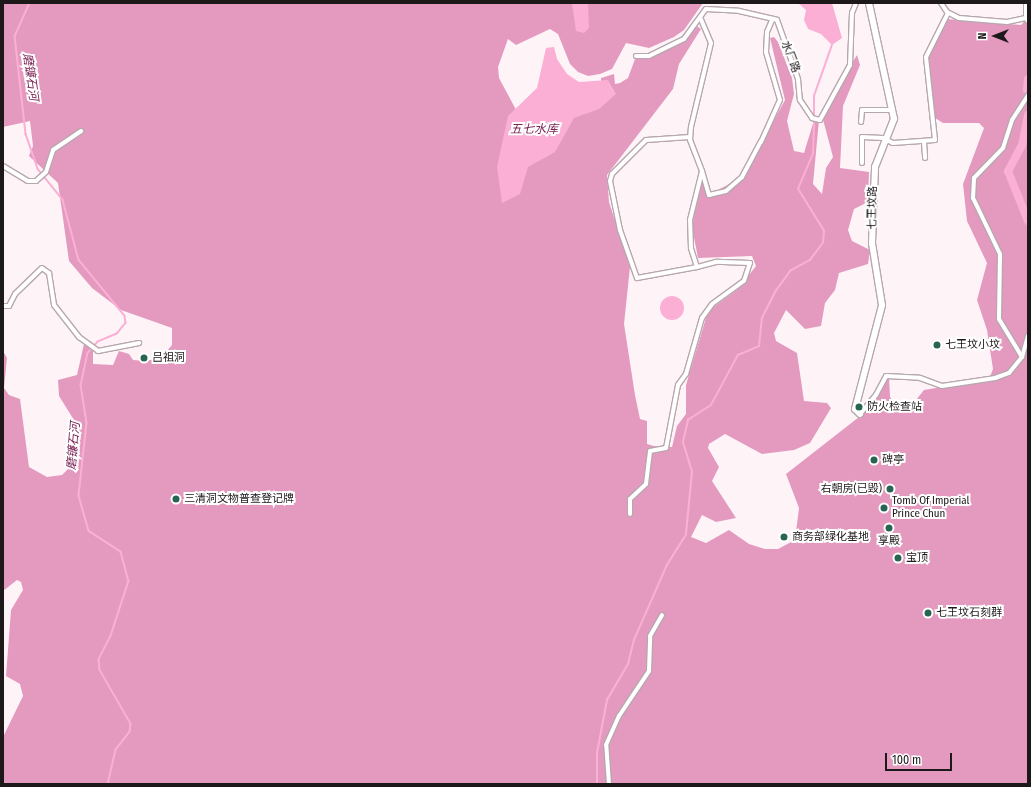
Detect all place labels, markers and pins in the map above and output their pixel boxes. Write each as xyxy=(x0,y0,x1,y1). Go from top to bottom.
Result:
place label: 七王坟小坟 xyxy=(945,338,1000,352)
marker: 七王坟小坟 xyxy=(932,340,942,350)
place label: 吕祖洞 xyxy=(152,351,185,365)
marker: 吕祖洞 xyxy=(139,353,149,363)
place label: 防火检查站 xyxy=(867,400,922,414)
marker: 防火检查站 xyxy=(854,402,864,412)
place label: 碑亭 xyxy=(882,453,904,467)
marker: 碑亭 xyxy=(869,455,879,465)
place label: 右朝房(已毁) xyxy=(821,482,882,496)
marker: 右朝房(已毁) xyxy=(885,484,895,494)
place label: 三清洞文物普查登记牌 xyxy=(184,492,294,506)
marker: 三清洞文物普查登记牌 xyxy=(171,494,181,504)
place label: Tomb Of Imperial Prince Chun xyxy=(892,495,969,521)
marker: Tomb Of Imperial Prince Chun xyxy=(879,503,889,513)
marker: 享殿 xyxy=(884,523,894,533)
place label: 商务部绿化基地 xyxy=(792,530,869,544)
marker: 商务部绿化基地 xyxy=(779,532,789,542)
place label: 享殿 xyxy=(878,534,900,548)
place label: 宝顶 xyxy=(906,551,928,565)
marker: 宝顶 xyxy=(893,553,903,563)
place label: 七王坟石刻群 xyxy=(936,606,1002,620)
marker: 七王坟石刻群 xyxy=(923,608,933,618)

